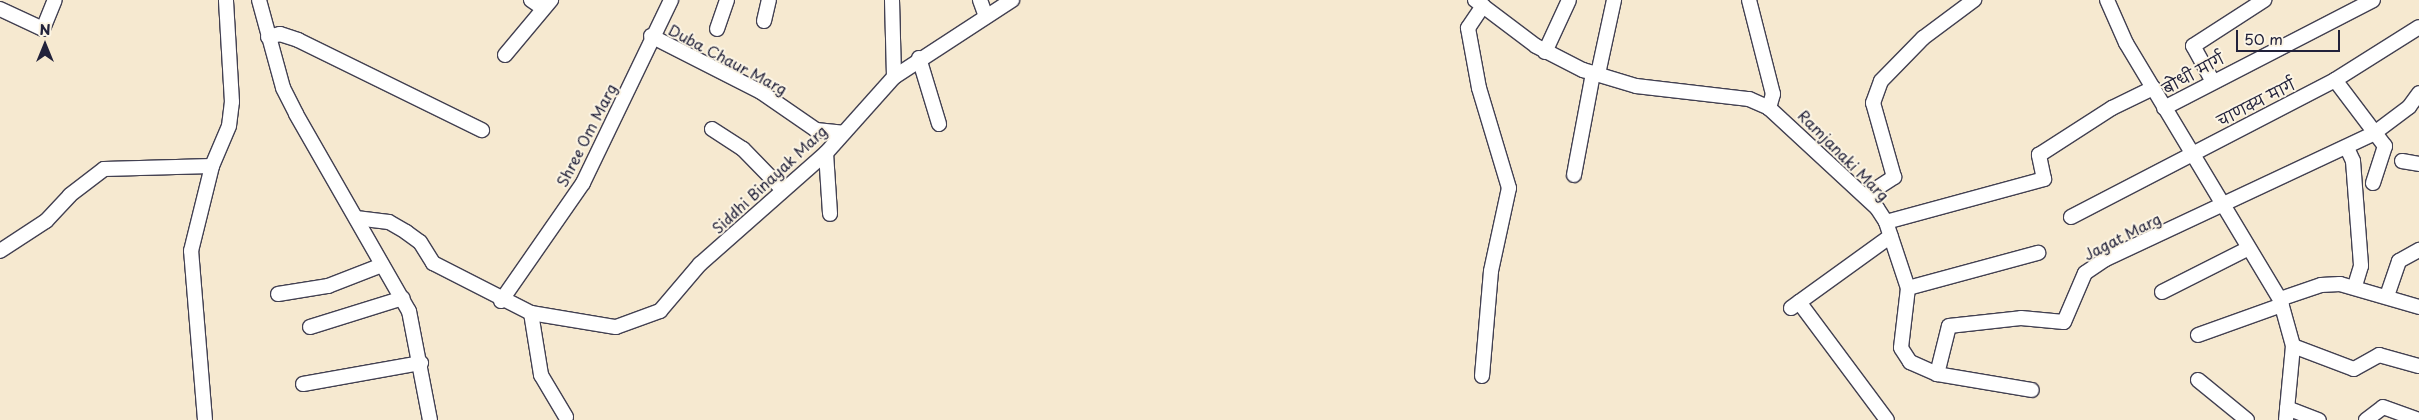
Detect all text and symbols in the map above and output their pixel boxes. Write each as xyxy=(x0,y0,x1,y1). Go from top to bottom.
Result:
text: N xyxy=(39,19,51,40)
north arrow xyxy=(20,20,70,70)
street label: Duba Chaur Marg xyxy=(666,20,790,98)
scale bar xyxy=(2239,20,2343,52)
text: 50 m xyxy=(2244,27,2283,50)
street label: बोधी मार्ग xyxy=(2159,49,2227,97)
street label: चाणक्य मार्ग xyxy=(2214,75,2298,129)
street label: Shree Om Marg xyxy=(552,79,620,191)
street label: Ramjanaki Marg xyxy=(1794,105,1894,205)
street label: Siddhi Binayak Marg xyxy=(708,121,830,237)
street label: Jagat Marg xyxy=(2080,209,2164,263)

